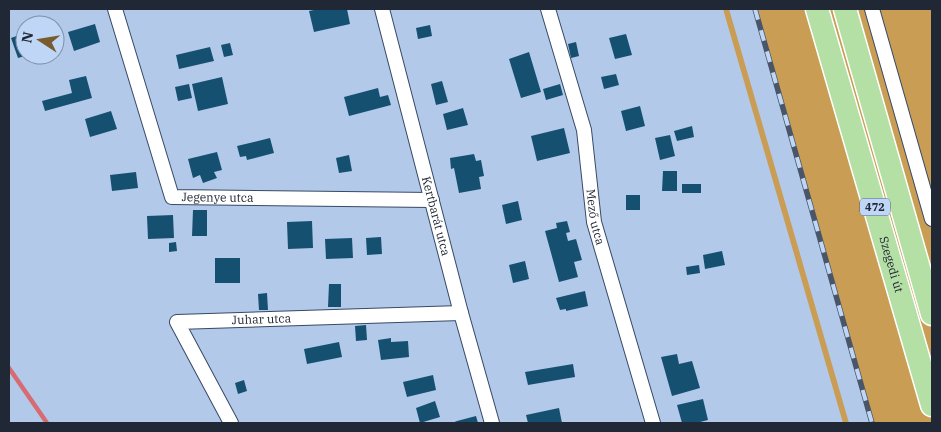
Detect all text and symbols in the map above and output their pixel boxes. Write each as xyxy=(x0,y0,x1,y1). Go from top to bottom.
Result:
north arrow xyxy=(15,15,65,65)
text: N xyxy=(17,30,37,45)
street label: Kertbarát utca xyxy=(419,175,454,258)
street label: Mező utca xyxy=(583,188,608,247)
street label: Jegenye utca xyxy=(181,189,254,205)
road number: 472 xyxy=(860,198,890,216)
street label: Szegedi út xyxy=(876,234,907,294)
street label: Juhar utca xyxy=(231,310,292,327)

